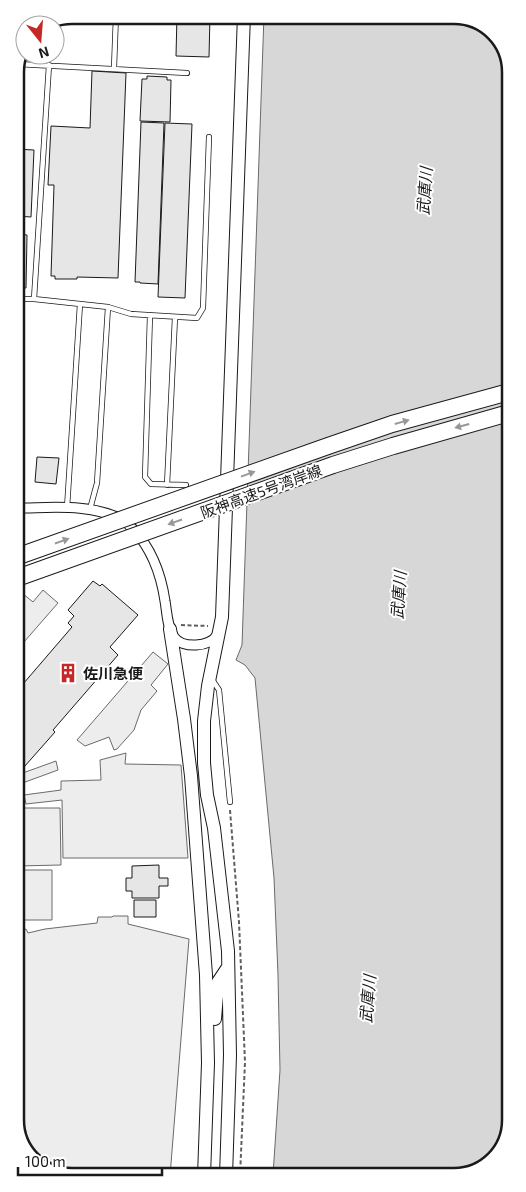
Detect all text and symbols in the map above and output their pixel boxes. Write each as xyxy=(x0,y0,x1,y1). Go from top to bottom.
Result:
north arrow xyxy=(15,15,65,65)
text: N xyxy=(37,43,51,63)
water label: 武庫川 xyxy=(413,164,435,216)
one-way arrow xyxy=(395,417,410,425)
one-way arrow xyxy=(454,422,469,430)
street label: 阪神高速5号湾岸線 xyxy=(198,461,324,521)
one-way arrow xyxy=(241,470,256,477)
one-way arrow xyxy=(167,518,182,526)
one-way arrow xyxy=(55,537,70,544)
water label: 武庫川 xyxy=(387,568,409,620)
building icon: 佐川急便 xyxy=(57,662,79,684)
place label: 佐川急便 xyxy=(83,664,143,682)
water label: 武庫川 xyxy=(355,972,379,1024)
scale bar xyxy=(18,1144,161,1176)
text: 100 m xyxy=(25,1152,66,1170)

